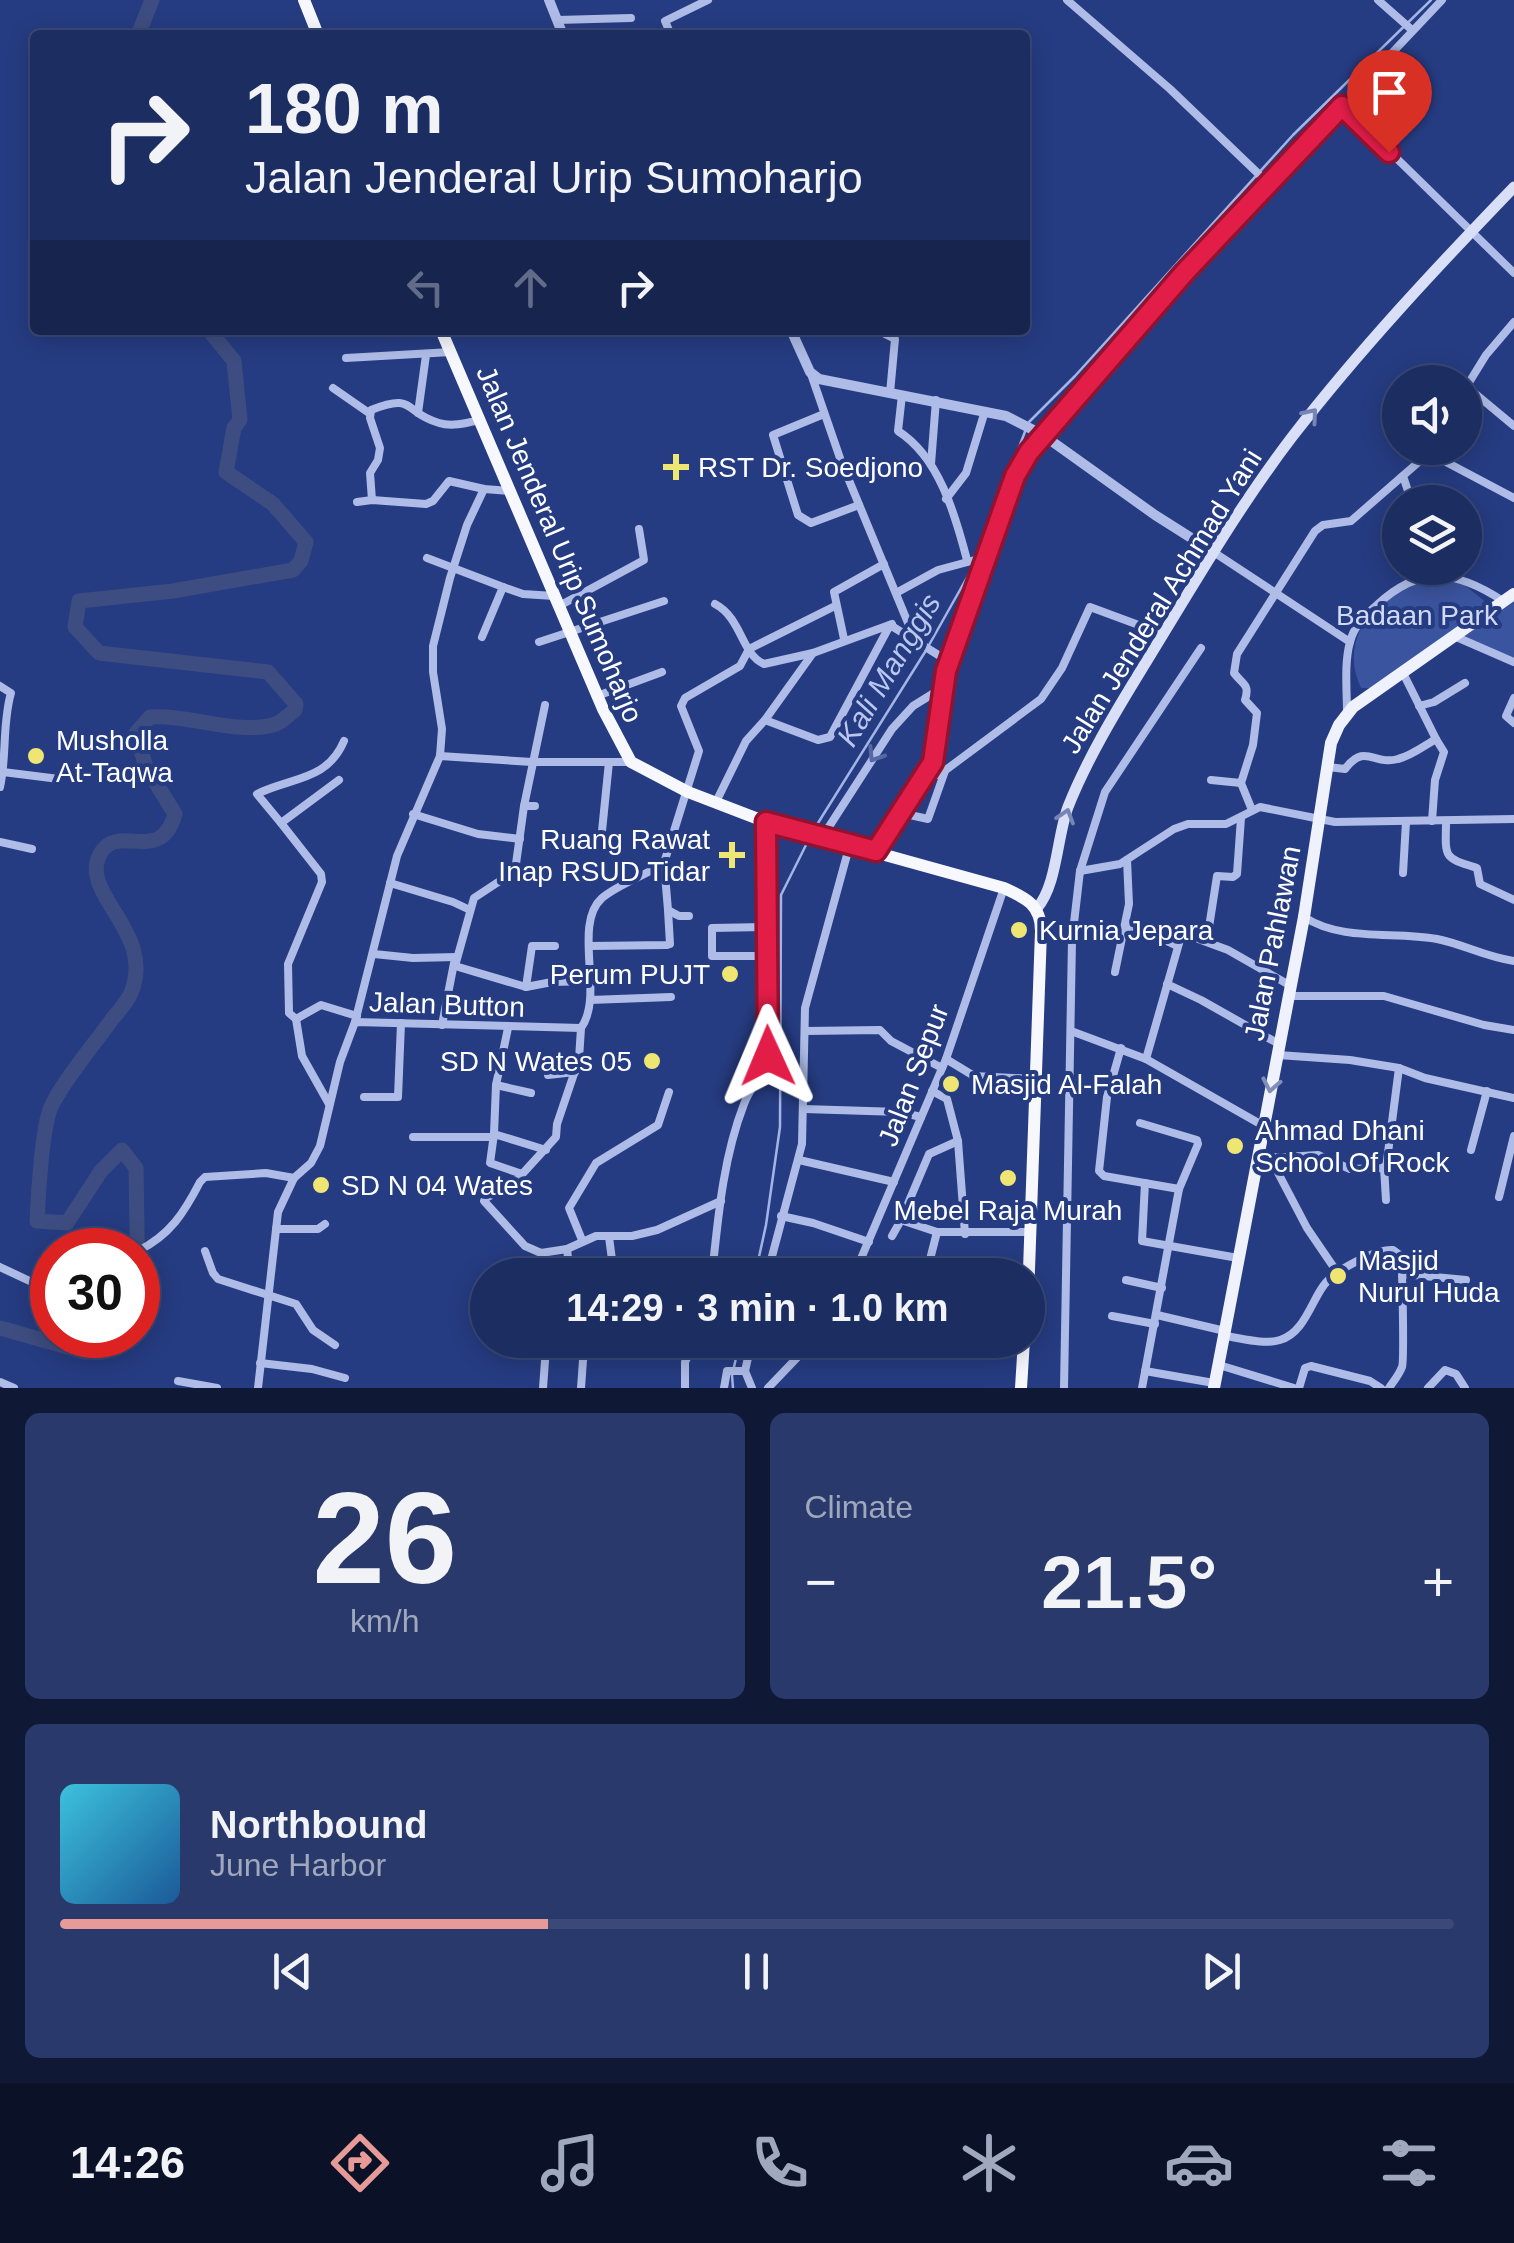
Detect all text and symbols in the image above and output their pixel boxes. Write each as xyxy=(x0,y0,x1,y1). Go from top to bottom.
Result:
pin xyxy=(1347,50,1432,153)
icon: arrive xyxy=(1362,65,1417,120)
icon: right xyxy=(80,70,210,200)
text: 180 m xyxy=(245,70,443,148)
text: Jalan Jenderal Urip Sumoharjo xyxy=(245,152,863,203)
icon: left xyxy=(398,260,453,315)
icon: ahead xyxy=(503,260,558,315)
icon: right xyxy=(608,260,663,315)
street label: Jalan Jenderal Urip Sumoharjo xyxy=(470,361,649,727)
map controls xyxy=(1382,365,1482,585)
button: sound xyxy=(1382,365,1482,465)
one-way arrow xyxy=(1299,409,1317,427)
street label: Jalan Jenderal Achmad Yani xyxy=(1055,444,1268,759)
place label: RST Dr. Soedjono xyxy=(698,452,923,483)
marker: RST Dr. Soedjono xyxy=(663,454,689,480)
button: layers xyxy=(1382,485,1482,585)
water label: Kali Manggis xyxy=(830,588,947,752)
park label: Badaan Park xyxy=(1336,600,1499,631)
place label: Musholla At-Taqwa xyxy=(56,725,173,788)
one-way arrow xyxy=(869,744,888,762)
marker: Musholla At-Taqwa xyxy=(25,745,47,767)
one-way arrow xyxy=(1055,808,1075,825)
place label: Ruang Rawat Inap RSUD Tidar xyxy=(498,824,710,887)
marker: Ruang Rawat Inap RSUD Tidar xyxy=(719,842,745,868)
street label: Jalan Pahlawan xyxy=(1238,843,1307,1043)
place label: Kurnia Jepara xyxy=(1039,915,1214,946)
marker: Kurnia Jepara xyxy=(1008,919,1030,941)
place label: Perum PUJT xyxy=(550,959,710,990)
marker: Perum PUJT xyxy=(719,963,741,985)
street label: Jalan Button xyxy=(369,986,525,1023)
street label: Jalan Sepur xyxy=(872,1000,955,1150)
position arrow xyxy=(716,1004,820,1108)
place label: SD N Wates 05 xyxy=(440,1046,632,1077)
marker: SD N Wates 05 xyxy=(641,1050,663,1072)
place label: Masjid Al-Falah xyxy=(971,1069,1162,1100)
marker: Masjid Al-Falah xyxy=(940,1073,962,1095)
one-way arrow xyxy=(1261,1077,1282,1094)
place label: Ahmad Dhani School Of Rock xyxy=(1255,1115,1451,1178)
marker: Ahmad Dhani School Of Rock xyxy=(1224,1135,1246,1157)
marker: Mebel Raja Murah xyxy=(997,1167,1019,1189)
place label: SD N 04 Wates xyxy=(341,1170,533,1201)
marker: SD N 04 Wates xyxy=(310,1174,332,1196)
place label: Mebel Raja Murah xyxy=(894,1195,1122,1226)
speed limit sign: 30 xyxy=(30,1228,160,1358)
place label: Masjid Nurul Huda xyxy=(1358,1245,1500,1308)
marker: Masjid Nurul Huda xyxy=(1327,1265,1349,1287)
text: 14:29 · 3 min · 1.0 km xyxy=(566,1287,949,1329)
text: 26 xyxy=(312,1465,457,1611)
text: Climate xyxy=(805,1489,913,1525)
text: 21.5° xyxy=(1041,1540,1217,1624)
text: − xyxy=(805,1551,837,1613)
text: + xyxy=(1422,1551,1454,1613)
text: km/h xyxy=(350,1603,419,1639)
text: Northbound xyxy=(210,1804,427,1846)
text: June Harbor xyxy=(210,1847,386,1883)
icon: previous xyxy=(265,1944,320,1999)
icon: pause xyxy=(729,1944,784,1999)
icon: next xyxy=(1194,1944,1249,1999)
icon: directions xyxy=(325,2128,395,2198)
icon: music xyxy=(535,2128,605,2198)
icon: phone xyxy=(745,2128,815,2198)
icon: climate xyxy=(954,2128,1024,2198)
icon: car xyxy=(1164,2128,1234,2198)
icon: filters xyxy=(1374,2128,1444,2198)
text: 14:26 xyxy=(70,2137,185,2188)

